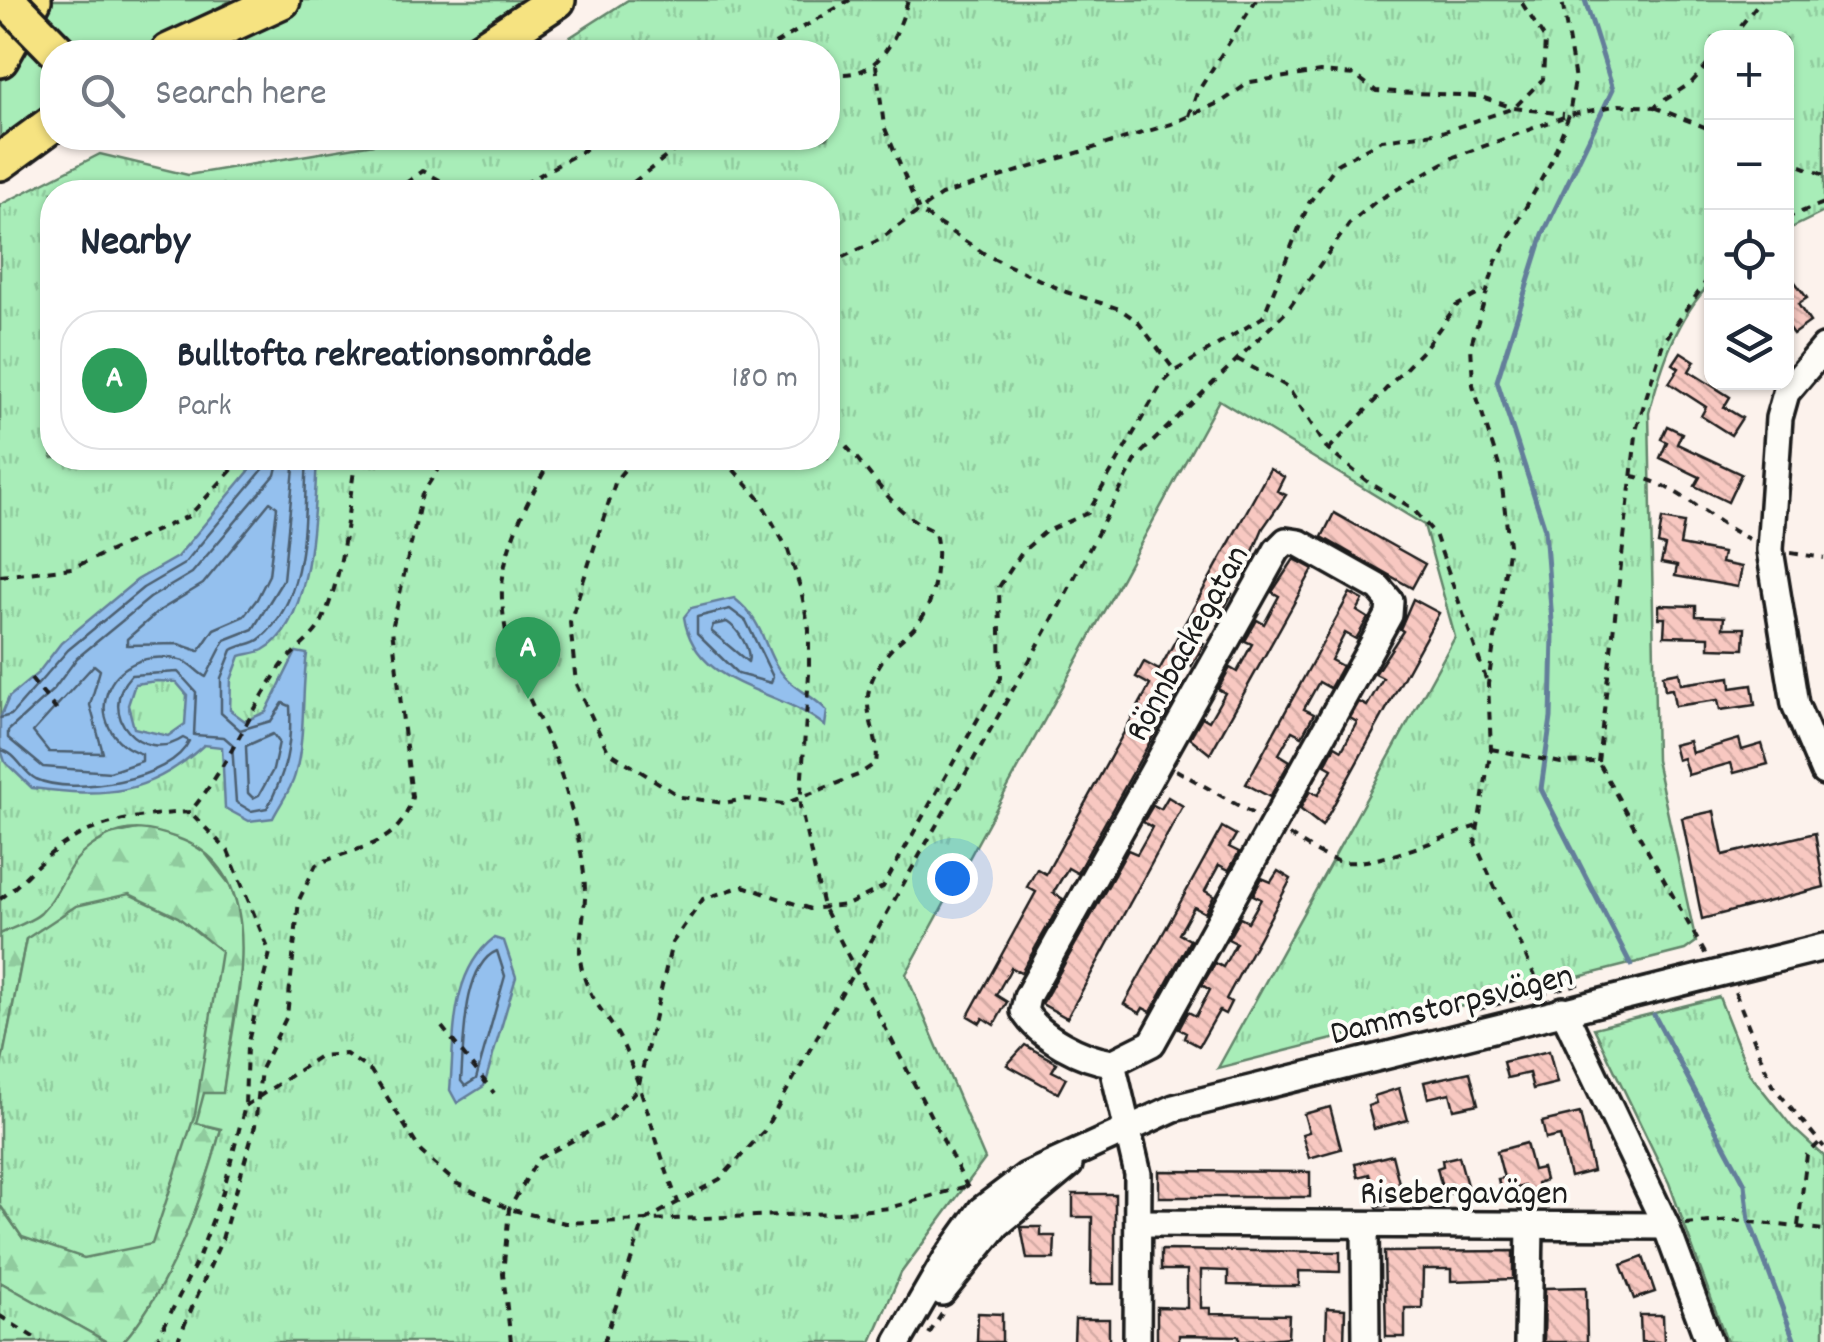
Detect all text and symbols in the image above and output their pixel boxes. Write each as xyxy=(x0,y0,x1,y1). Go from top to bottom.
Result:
map controls xyxy=(1704,30,1794,390)
button: + xyxy=(1704,30,1794,120)
search box xyxy=(40,40,840,150)
icon: search xyxy=(75,68,130,123)
text: Search here xyxy=(155,68,327,123)
button: − xyxy=(1704,120,1794,210)
button: locate xyxy=(1704,210,1794,300)
text: Nearby xyxy=(80,215,190,275)
button: layers xyxy=(1704,300,1794,390)
text: Bulltofta rekreationsområde xyxy=(177,330,591,385)
text: A xyxy=(106,357,123,403)
text: 180 m xyxy=(731,357,798,403)
text: Park xyxy=(177,385,232,431)
street label: Rönnbackegatan xyxy=(1115,537,1264,752)
pin: A xyxy=(496,616,560,699)
your location xyxy=(927,853,978,904)
street label: Dammstorpsvägen xyxy=(1326,953,1579,1061)
street label: Risebergavägen xyxy=(1360,1171,1568,1221)

